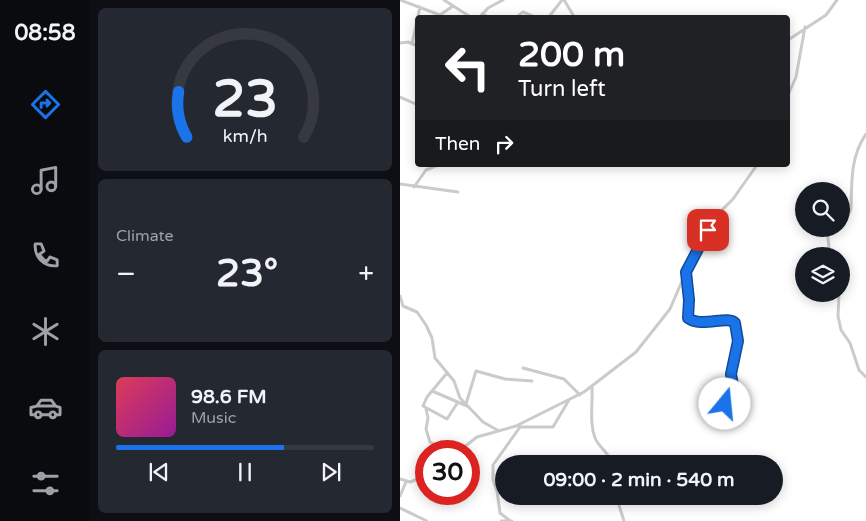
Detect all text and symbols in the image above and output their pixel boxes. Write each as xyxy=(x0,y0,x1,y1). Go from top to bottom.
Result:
text: 08:58 xyxy=(15,20,75,46)
text: 200 m xyxy=(518,34,625,76)
icon: left xyxy=(435,35,500,100)
text: 23 xyxy=(212,68,278,131)
text: Turn left xyxy=(518,76,606,102)
icon: directions xyxy=(28,87,63,122)
text: km/h xyxy=(223,126,267,147)
icon: right xyxy=(490,130,518,158)
text: Then xyxy=(435,133,480,155)
icon: music xyxy=(28,163,63,198)
map controls xyxy=(795,182,850,302)
button: search xyxy=(795,182,850,237)
pin xyxy=(687,209,729,251)
icon: arrive xyxy=(694,216,722,244)
text: Climate xyxy=(116,226,174,246)
icon: phone xyxy=(28,238,63,273)
button: layers xyxy=(795,247,850,302)
text: 23° xyxy=(216,251,278,297)
text: − xyxy=(116,257,136,291)
text: + xyxy=(358,257,374,291)
icon: climate xyxy=(28,314,63,349)
position arrow xyxy=(698,377,750,429)
text: 98.6 FM xyxy=(191,386,267,408)
icon: car xyxy=(28,390,63,425)
text: Music xyxy=(191,408,236,428)
speed limit sign: 30 xyxy=(415,440,480,505)
icon: previous xyxy=(145,458,173,486)
icon: pause xyxy=(231,458,259,486)
icon: next xyxy=(317,458,345,486)
icon: filters xyxy=(28,466,63,501)
text: 09:00 · 2 min · 540 m xyxy=(543,469,735,491)

